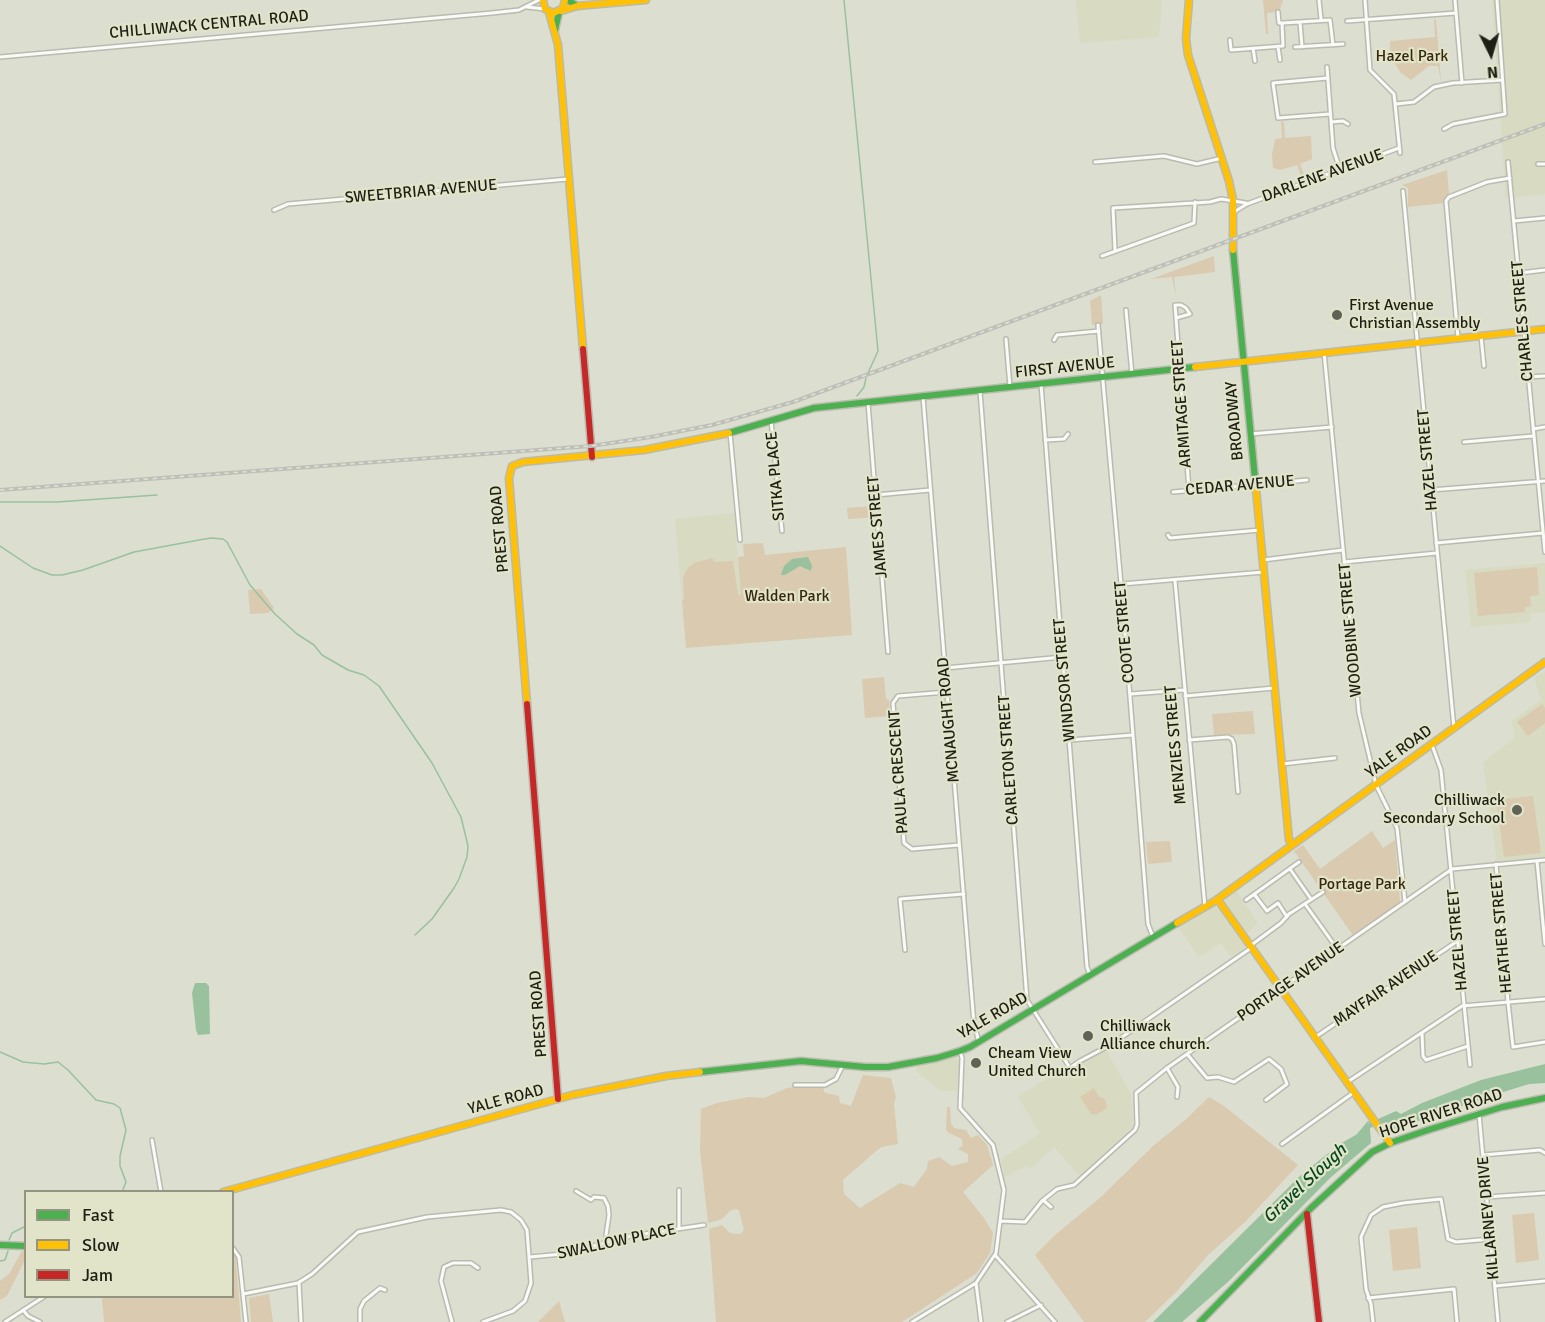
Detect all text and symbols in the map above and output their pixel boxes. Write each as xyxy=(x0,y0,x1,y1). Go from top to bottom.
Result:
street label: CHILLIWACK CENTRAL ROAD xyxy=(109,7,309,43)
north arrow xyxy=(1461,24,1521,84)
park label: Hazel Park xyxy=(1376,47,1448,67)
text: N xyxy=(1486,61,1499,82)
street label: DARLENE AVENUE xyxy=(1260,145,1386,207)
street label: SWEETBRIAR AVENUE xyxy=(344,176,498,208)
street label: CHARLES STREET xyxy=(1508,260,1538,382)
place label: First Avenue Christian Assembly xyxy=(1349,296,1480,334)
marker: First Avenue Christian Assembly xyxy=(1330,308,1344,322)
street label: ARMITAGE STREET xyxy=(1168,339,1196,469)
street label: FIRST AVENUE xyxy=(1014,353,1116,383)
street label: BROADWAY xyxy=(1222,380,1248,462)
street label: HAZEL STREET xyxy=(1414,408,1442,512)
street label: SITKA PLACE xyxy=(763,430,789,522)
street label: CEDAR AVENUE xyxy=(1185,472,1295,500)
street label: JAMES STREET xyxy=(864,475,892,579)
street label: PREST ROAD xyxy=(487,485,513,573)
street label: WOODBINE STREET xyxy=(1336,562,1366,698)
street label: COOTE STREET xyxy=(1111,580,1139,684)
park label: Walden Park xyxy=(744,587,830,607)
street label: WINDSOR STREET xyxy=(1050,617,1080,743)
street label: MCNAUGHT ROAD xyxy=(934,656,964,784)
street label: MENZIES STREET xyxy=(1161,684,1191,806)
street label: CARLETON STREET xyxy=(995,694,1023,826)
street label: PAULA CRESCENT xyxy=(885,709,913,835)
street label: YALE ROAD xyxy=(1362,721,1436,783)
place label: Chilliwack Secondary School xyxy=(1383,791,1505,829)
marker: Chilliwack Secondary School xyxy=(1510,803,1524,817)
street label: HEATHER STREET xyxy=(1487,872,1517,994)
park label: Portage Park xyxy=(1318,875,1406,895)
street label: HAZEL STREET xyxy=(1444,888,1472,992)
street label: PORTAGE AVENUE xyxy=(1234,938,1348,1026)
street label: MAYFAIR AVENUE xyxy=(1330,947,1442,1031)
street label: PREST ROAD xyxy=(526,970,552,1058)
street label: YALE ROAD xyxy=(955,988,1031,1044)
place label: Chilliwack Alliance church. xyxy=(1100,1017,1210,1055)
marker: Chilliwack Alliance church. xyxy=(1081,1029,1095,1043)
place label: Cheam View United Church xyxy=(988,1044,1086,1082)
marker: Cheam View United Church xyxy=(969,1056,983,1070)
street label: YALE ROAD xyxy=(466,1081,546,1119)
street label: HOPE RIVER ROAD xyxy=(1377,1085,1505,1143)
water label: Gravel Slough xyxy=(1259,1140,1351,1228)
street label: KILLARNEY DRIVE xyxy=(1474,1155,1504,1281)
legend xyxy=(24,1190,234,1298)
text: Fast xyxy=(82,1204,114,1226)
street label: SWALLOW PLACE xyxy=(556,1220,678,1264)
text: Slow xyxy=(82,1234,119,1256)
text: Jam xyxy=(82,1264,113,1286)

